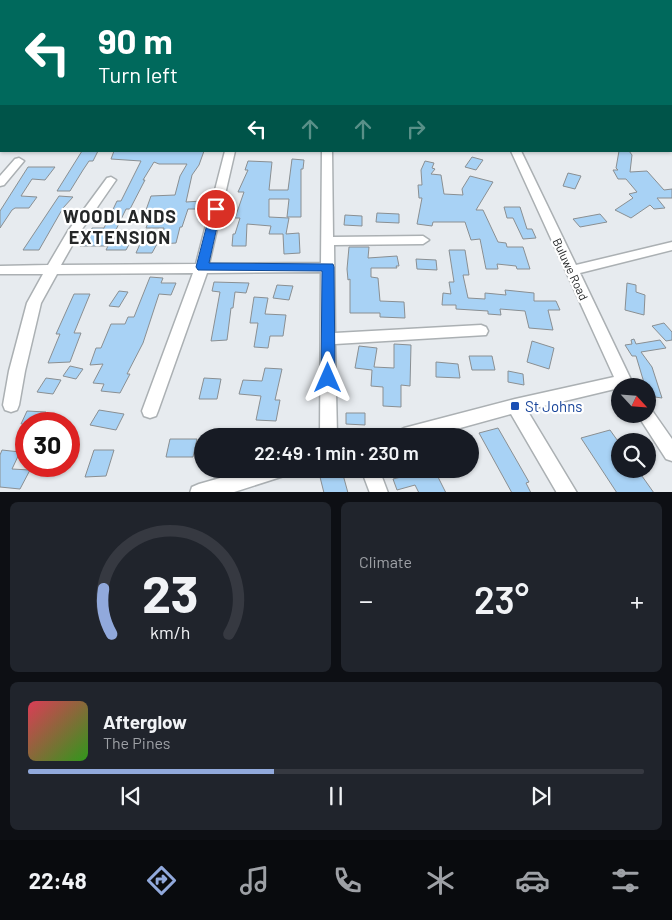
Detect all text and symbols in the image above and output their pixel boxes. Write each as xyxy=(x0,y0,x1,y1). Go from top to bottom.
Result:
text: 90 m xyxy=(98,19,173,61)
icon: left xyxy=(15,20,80,85)
text: Turn left xyxy=(98,61,178,87)
icon: left xyxy=(243,115,271,143)
icon: ahead xyxy=(296,115,324,143)
icon: ahead xyxy=(349,115,377,143)
icon: right xyxy=(402,115,430,143)
pin xyxy=(195,188,237,230)
icon: arrive xyxy=(202,195,230,223)
district label: WOODLANDS EXTENSION xyxy=(63,205,177,248)
street label: Buluwe Road xyxy=(551,236,591,302)
position arrow xyxy=(301,351,353,403)
north arrow xyxy=(611,378,656,422)
map controls xyxy=(611,378,656,478)
place label: St Johns xyxy=(525,397,582,415)
marker: St Johns xyxy=(509,400,521,412)
speed limit sign: 30 xyxy=(15,412,80,477)
button: search xyxy=(611,433,656,478)
text: 22:49 · 1 min · 230 m xyxy=(254,441,419,464)
text: Climate xyxy=(359,552,412,571)
text: 23 xyxy=(142,561,199,623)
text: 23° xyxy=(474,576,529,622)
text: − xyxy=(359,583,373,617)
text: + xyxy=(630,583,644,617)
text: km/h xyxy=(150,621,191,643)
text: Afterglow xyxy=(103,710,187,733)
text: The Pines xyxy=(103,733,171,752)
icon: previous xyxy=(117,782,145,810)
icon: pause xyxy=(322,782,350,810)
icon: next xyxy=(527,782,555,810)
icon: directions xyxy=(144,863,179,898)
icon: music xyxy=(237,863,272,898)
icon: phone xyxy=(330,863,365,898)
icon: climate xyxy=(423,863,458,898)
icon: car xyxy=(515,863,550,898)
icon: filters xyxy=(608,863,643,898)
text: 22:48 xyxy=(29,867,87,893)

